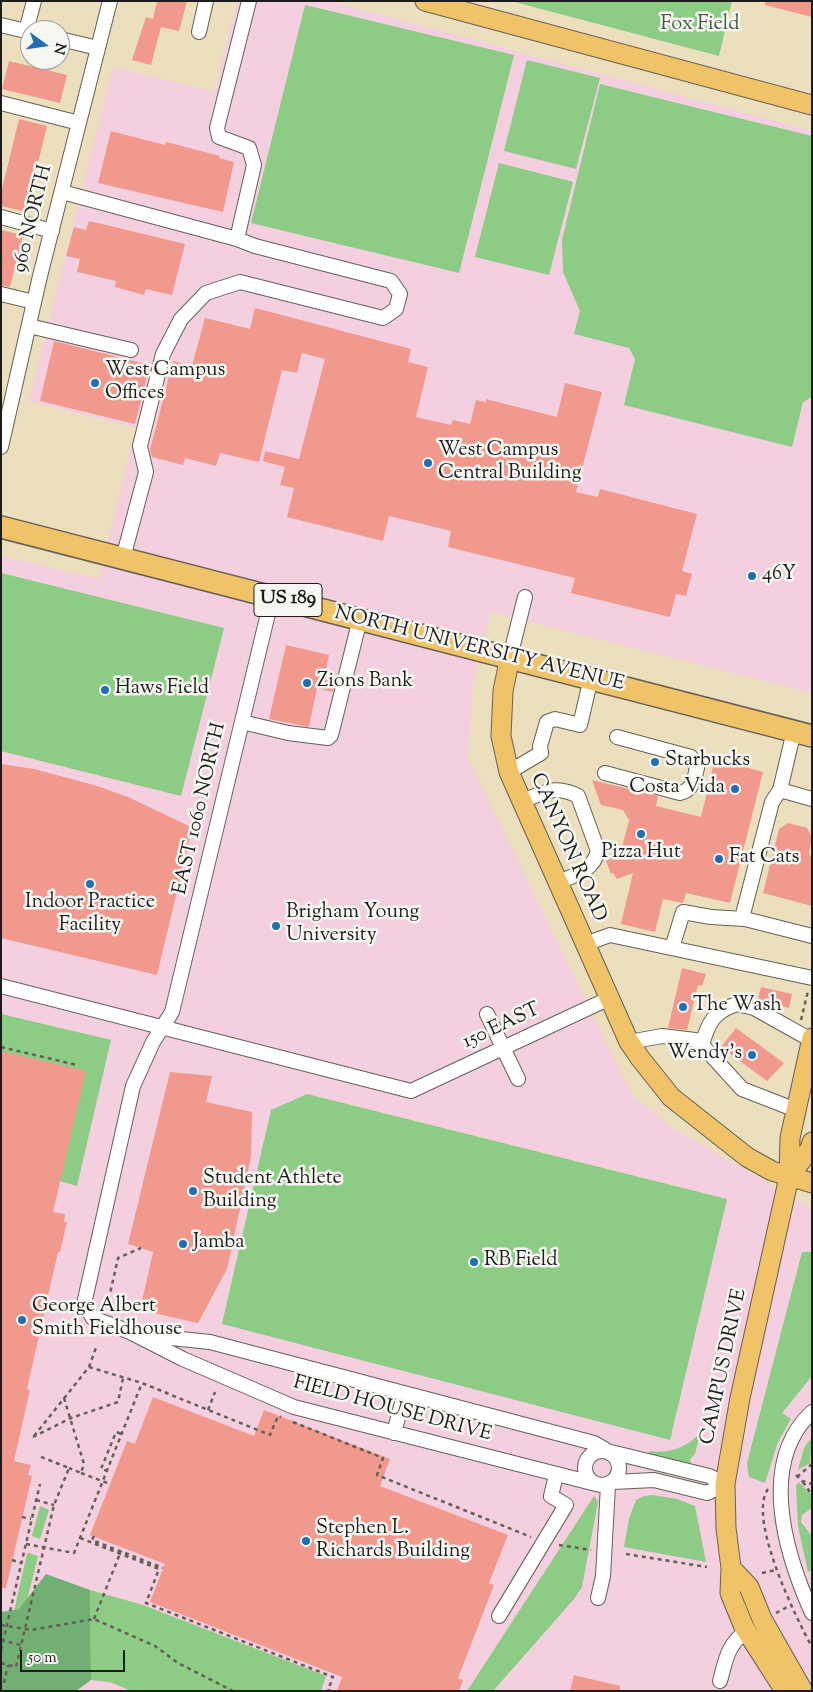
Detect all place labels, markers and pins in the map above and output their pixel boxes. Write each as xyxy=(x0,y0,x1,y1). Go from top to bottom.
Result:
place label: West Campus Offices xyxy=(105,360,225,407)
marker: West Campus Offices xyxy=(89,377,101,389)
place label: West Campus Central Building xyxy=(438,440,581,487)
marker: West Campus Central Building xyxy=(422,457,434,469)
place label: 46Y xyxy=(762,564,796,588)
marker: 46Y xyxy=(746,570,758,582)
place label: Zions Bank xyxy=(317,671,413,695)
marker: Zions Bank xyxy=(301,677,313,689)
place label: Haws Field xyxy=(115,678,209,702)
marker: Haws Field xyxy=(99,684,111,696)
place label: Starbucks xyxy=(665,750,750,774)
marker: Starbucks xyxy=(649,756,661,768)
place label: Costa Vida xyxy=(629,777,725,801)
marker: Costa Vida xyxy=(729,783,741,795)
marker: Pizza Hut xyxy=(635,828,647,840)
place label: Pizza Hut xyxy=(601,842,681,866)
place label: Fat Cats xyxy=(729,847,799,871)
marker: Fat Cats xyxy=(713,853,725,865)
marker: Indoor Practice Facility xyxy=(84,878,96,890)
place label: Indoor Practice Facility xyxy=(25,892,155,939)
place label: Brigham Young University xyxy=(286,902,419,949)
marker: Brigham Young University xyxy=(270,920,282,932)
place label: The Wash xyxy=(693,995,782,1019)
marker: The Wash xyxy=(677,1001,689,1013)
place label: Wendy's xyxy=(667,1043,742,1067)
marker: Wendy's xyxy=(746,1049,758,1061)
place label: Student Athlete Building xyxy=(203,1168,342,1215)
marker: Student Athlete Building xyxy=(187,1185,199,1197)
place label: Jamba xyxy=(193,1232,245,1256)
marker: Jamba xyxy=(177,1238,189,1250)
place label: RB Field xyxy=(484,1250,557,1274)
marker: RB Field xyxy=(468,1256,480,1268)
place label: George Albert Smith Fieldhouse xyxy=(32,1296,182,1343)
marker: George Albert Smith Fieldhouse xyxy=(16,1314,28,1326)
place label: Stephen L. Richards Building xyxy=(316,1518,470,1565)
marker: Stephen L. Richards Building xyxy=(300,1535,312,1547)

